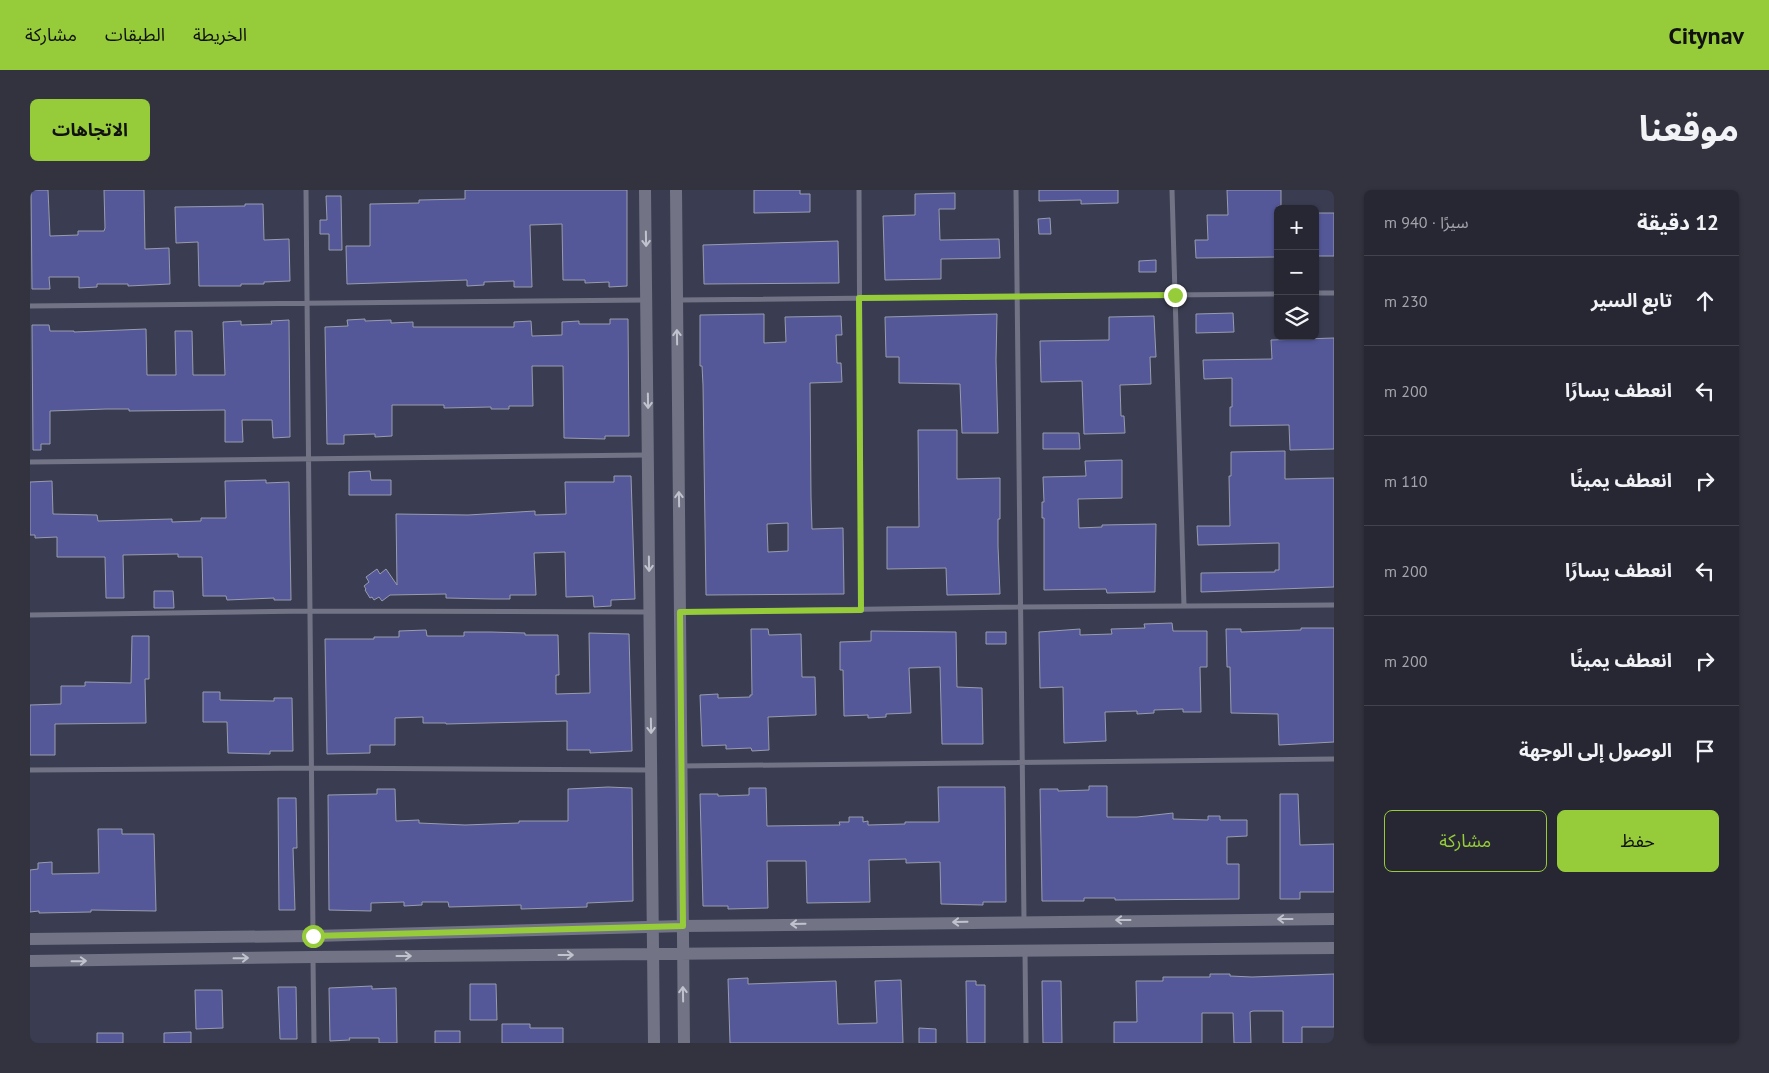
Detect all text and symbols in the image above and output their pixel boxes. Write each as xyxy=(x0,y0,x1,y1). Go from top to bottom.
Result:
text: Citynav xyxy=(1668,20,1744,51)
text: مشاركة xyxy=(25,23,77,46)
text: الطبقات xyxy=(105,23,165,46)
text: الخريطة xyxy=(193,23,247,46)
button: الاتجاهات xyxy=(30,99,150,161)
text: موقعنا xyxy=(1639,105,1739,151)
map controls xyxy=(1274,205,1319,340)
button: + xyxy=(1274,205,1319,250)
text: 12 دقيقة xyxy=(1637,209,1719,236)
text: سيرًا · 940 m xyxy=(1384,212,1469,232)
one-way arrow xyxy=(641,230,651,246)
button: − xyxy=(1274,250,1319,295)
route end xyxy=(1164,284,1187,307)
icon: ahead xyxy=(1691,287,1719,315)
text: تابع السير xyxy=(1591,288,1672,312)
text: 230 m xyxy=(1384,291,1427,311)
button: layers xyxy=(1274,295,1319,340)
one-way arrow xyxy=(672,329,682,346)
icon: left xyxy=(1691,377,1719,405)
text: انعطف يسارًا xyxy=(1565,378,1672,402)
text: 200 m xyxy=(1384,381,1427,401)
one-way arrow xyxy=(643,393,652,409)
icon: right xyxy=(1691,467,1719,495)
text: انعطف يمينًا xyxy=(1570,468,1672,492)
text: 110 m xyxy=(1384,471,1427,491)
one-way arrow xyxy=(674,492,684,508)
one-way arrow xyxy=(644,555,654,571)
icon: left xyxy=(1691,557,1719,585)
text: انعطف يسارًا xyxy=(1565,558,1672,582)
text: 200 m xyxy=(1384,561,1427,581)
icon: right xyxy=(1691,647,1719,675)
text: انعطف يمينًا xyxy=(1570,648,1672,672)
text: 200 m xyxy=(1384,651,1427,671)
one-way arrow xyxy=(646,718,656,734)
icon: arrive xyxy=(1691,737,1719,765)
text: الوصول إلى الوجهة xyxy=(1519,738,1672,762)
button: مشاركة xyxy=(1384,810,1547,872)
button: حفظ xyxy=(1557,810,1719,872)
one-way arrow xyxy=(1278,914,1294,924)
one-way arrow xyxy=(1115,915,1132,925)
one-way arrow xyxy=(953,917,969,927)
one-way arrow xyxy=(790,920,806,929)
route start xyxy=(302,925,325,948)
one-way arrow xyxy=(558,950,574,960)
one-way arrow xyxy=(395,951,411,961)
one-way arrow xyxy=(232,953,249,963)
one-way arrow xyxy=(70,956,86,965)
one-way arrow xyxy=(678,987,688,1003)

